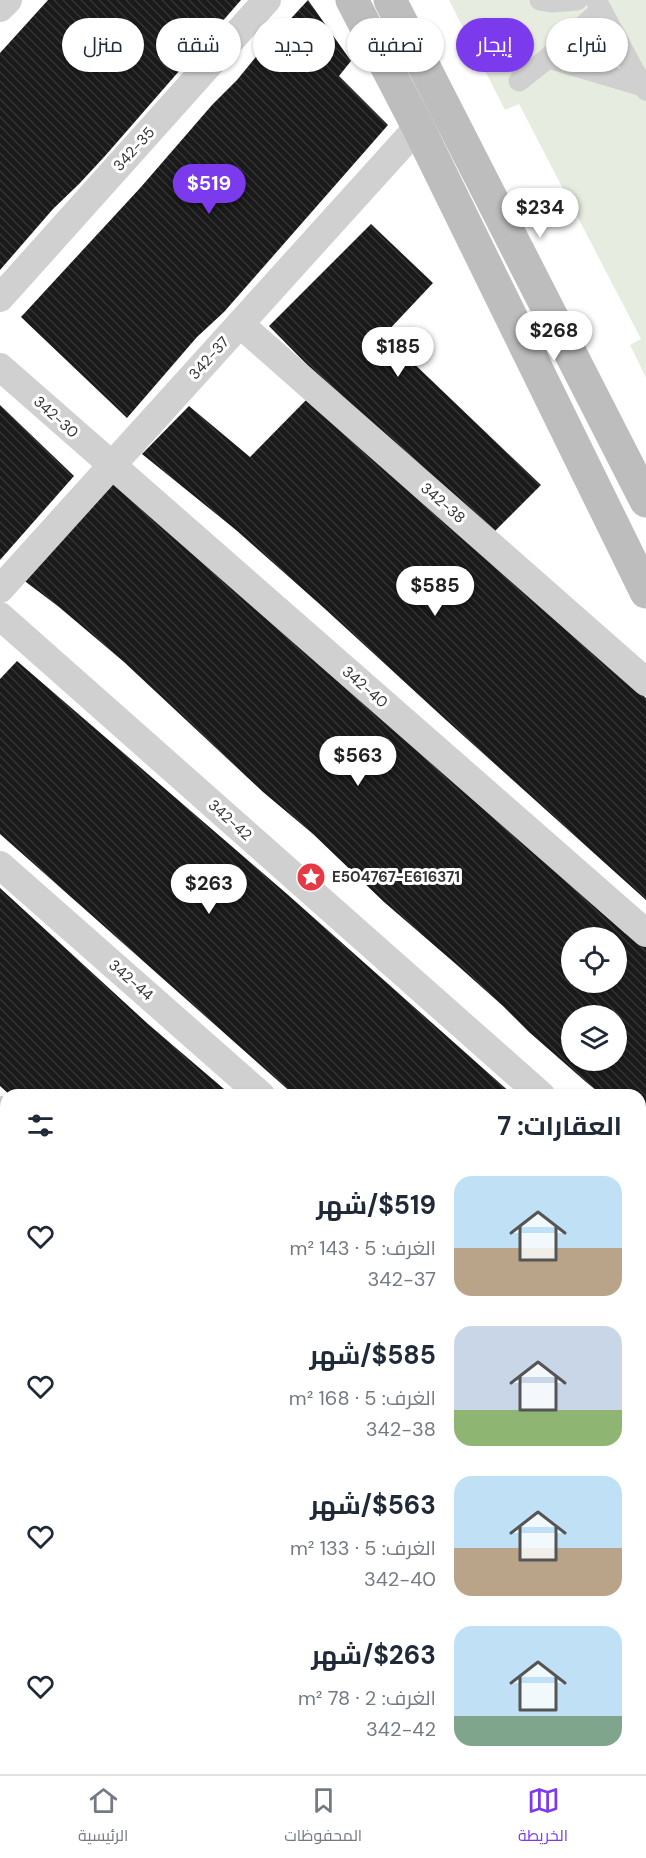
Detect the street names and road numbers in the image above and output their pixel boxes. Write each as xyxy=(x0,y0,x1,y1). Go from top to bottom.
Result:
street label: 342-35 xyxy=(109,123,159,175)
street label: 342-37 xyxy=(184,332,234,384)
street label: 342-30 xyxy=(29,392,83,442)
street label: 342-38 xyxy=(417,478,469,528)
street label: 342-40 xyxy=(338,662,392,712)
street label: 342-42 xyxy=(204,795,256,845)
street label: 342-44 xyxy=(104,955,158,1005)

